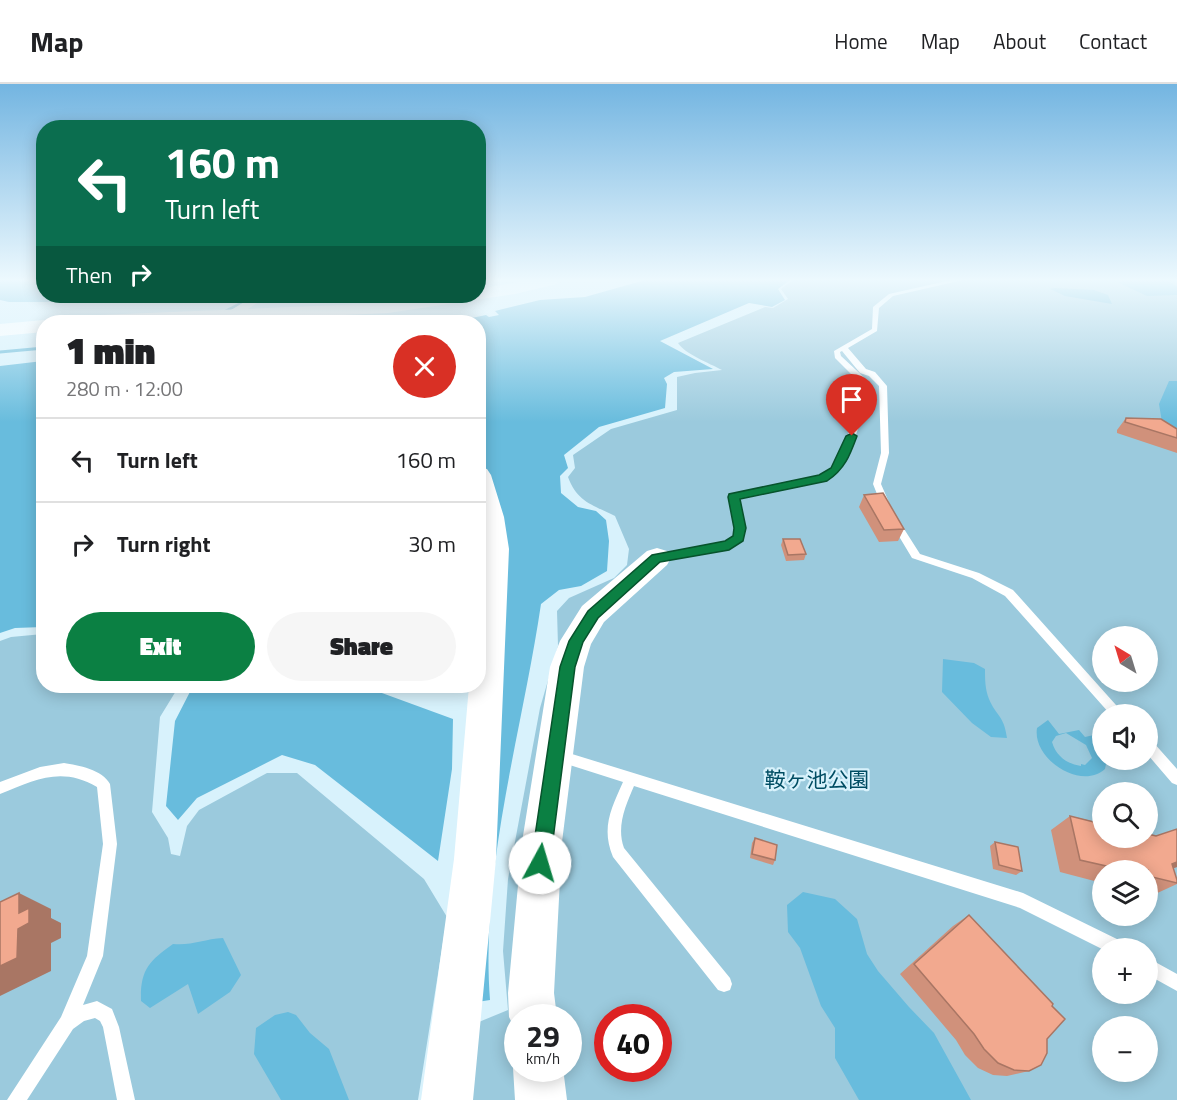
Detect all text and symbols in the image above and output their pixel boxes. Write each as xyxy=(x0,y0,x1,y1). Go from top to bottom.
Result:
text: Map xyxy=(30,20,84,63)
text: Home xyxy=(834,25,888,57)
text: Map xyxy=(921,25,960,57)
text: About xyxy=(993,25,1046,57)
text: Contact xyxy=(1079,25,1147,57)
text: 160 m xyxy=(165,130,280,194)
icon: left xyxy=(66,144,144,222)
text: Turn left xyxy=(165,188,259,229)
text: Then xyxy=(66,258,112,292)
icon: right xyxy=(124,258,157,291)
text: 1 min xyxy=(66,323,155,378)
button: close xyxy=(393,335,456,398)
text: 280 m · 12:00 xyxy=(66,373,183,404)
pin xyxy=(826,374,877,436)
icon: arrive xyxy=(835,383,868,416)
text: Turn left xyxy=(117,443,198,477)
text: 160 m xyxy=(396,443,456,477)
icon: left xyxy=(66,444,99,477)
text: Turn right xyxy=(117,527,211,561)
text: 30 m xyxy=(408,527,456,561)
icon: right xyxy=(66,528,99,561)
button: Exit xyxy=(66,612,255,681)
button: Share xyxy=(267,612,456,681)
north arrow xyxy=(1092,626,1158,692)
map controls xyxy=(1092,626,1158,1082)
button: sound xyxy=(1092,704,1158,770)
park label: 鞍ヶ池公園 xyxy=(765,763,870,795)
button: search xyxy=(1092,782,1158,848)
position arrow xyxy=(508,831,572,895)
button: layers xyxy=(1092,860,1158,926)
button: + xyxy=(1092,938,1158,1004)
speed limit sign: 40 xyxy=(594,1004,672,1082)
text: 29 xyxy=(526,1013,560,1059)
button: − xyxy=(1092,1016,1158,1082)
text: km/h xyxy=(526,1047,560,1070)

